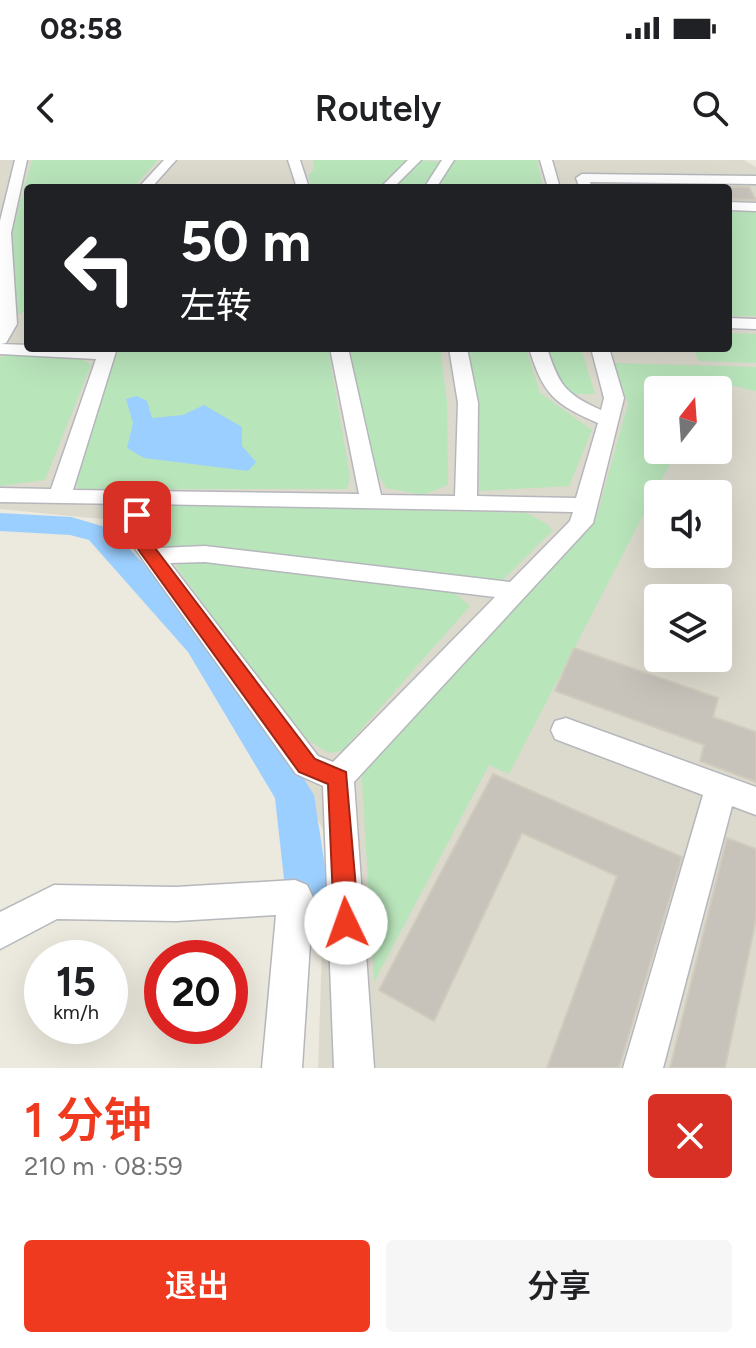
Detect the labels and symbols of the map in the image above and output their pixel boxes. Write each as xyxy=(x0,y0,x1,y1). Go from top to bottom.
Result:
north arrow xyxy=(644,376,732,464)
pin xyxy=(103,481,171,549)
position arrow xyxy=(304,881,388,965)
speed limit sign: 20 xyxy=(144,940,248,1044)

